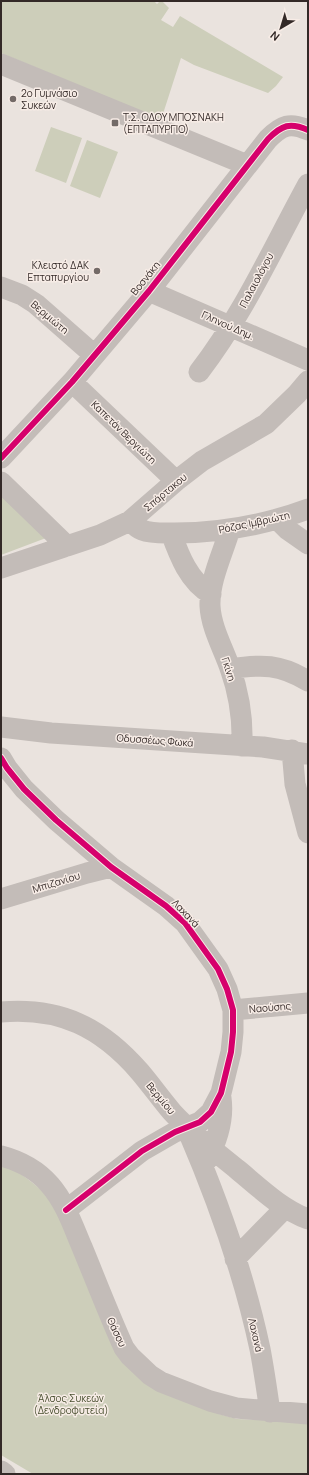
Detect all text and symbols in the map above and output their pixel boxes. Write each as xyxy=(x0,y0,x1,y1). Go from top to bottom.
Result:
north arrow xyxy=(261,8,301,48)
text: N xyxy=(267,28,282,45)
place label: 2ο Γυμνάσιο Συκεών xyxy=(21,86,78,112)
marker: 2ο Γυμνάσιο Συκεών xyxy=(8,94,18,104)
place label: Τ.Σ. ΟΔΟΥ ΜΠΟΣΝΑΚΗ (ΕΠΤΑΠΥΡΓΙΟ) xyxy=(123,110,224,136)
marker: Τ.Σ. ΟΔΟΥ ΜΠΟΣΝΑΚΗ (ΕΠΤΑΠΥΡΓΙΟ) xyxy=(110,118,120,128)
street label: Παλαιολόγου xyxy=(236,250,276,310)
place label: Κλειστό ΔΑΚ Επταπυργίου xyxy=(27,258,89,284)
street label: Βοσνάκη xyxy=(127,258,163,298)
marker: Κλειστό ΔΑΚ Επταπυργίου xyxy=(92,266,102,276)
street label: Βερμιώτη xyxy=(28,297,72,337)
street label: Γληνού Δημ. xyxy=(200,307,256,343)
street label: Καπετάν Βεργιώτη xyxy=(88,397,160,467)
street label: Σπάρτακου xyxy=(140,470,190,514)
street label: Ρόζας Ιμβριώτη xyxy=(217,508,291,536)
street label: Γκίνη xyxy=(219,655,239,683)
street label: Οδυσσέως Φωκά xyxy=(116,730,194,750)
street label: Μπιζανίου xyxy=(30,868,82,896)
street label: Λαχανά xyxy=(169,896,203,930)
street label: Ναούσης xyxy=(248,998,292,1016)
street label: Βερμίου xyxy=(143,1079,179,1117)
street label: Θάσου xyxy=(104,1315,130,1349)
street label: Λαχανά xyxy=(245,1317,267,1353)
park label: Άλσος Συκεών (Δενδροφυτεία) xyxy=(33,1391,109,1417)

